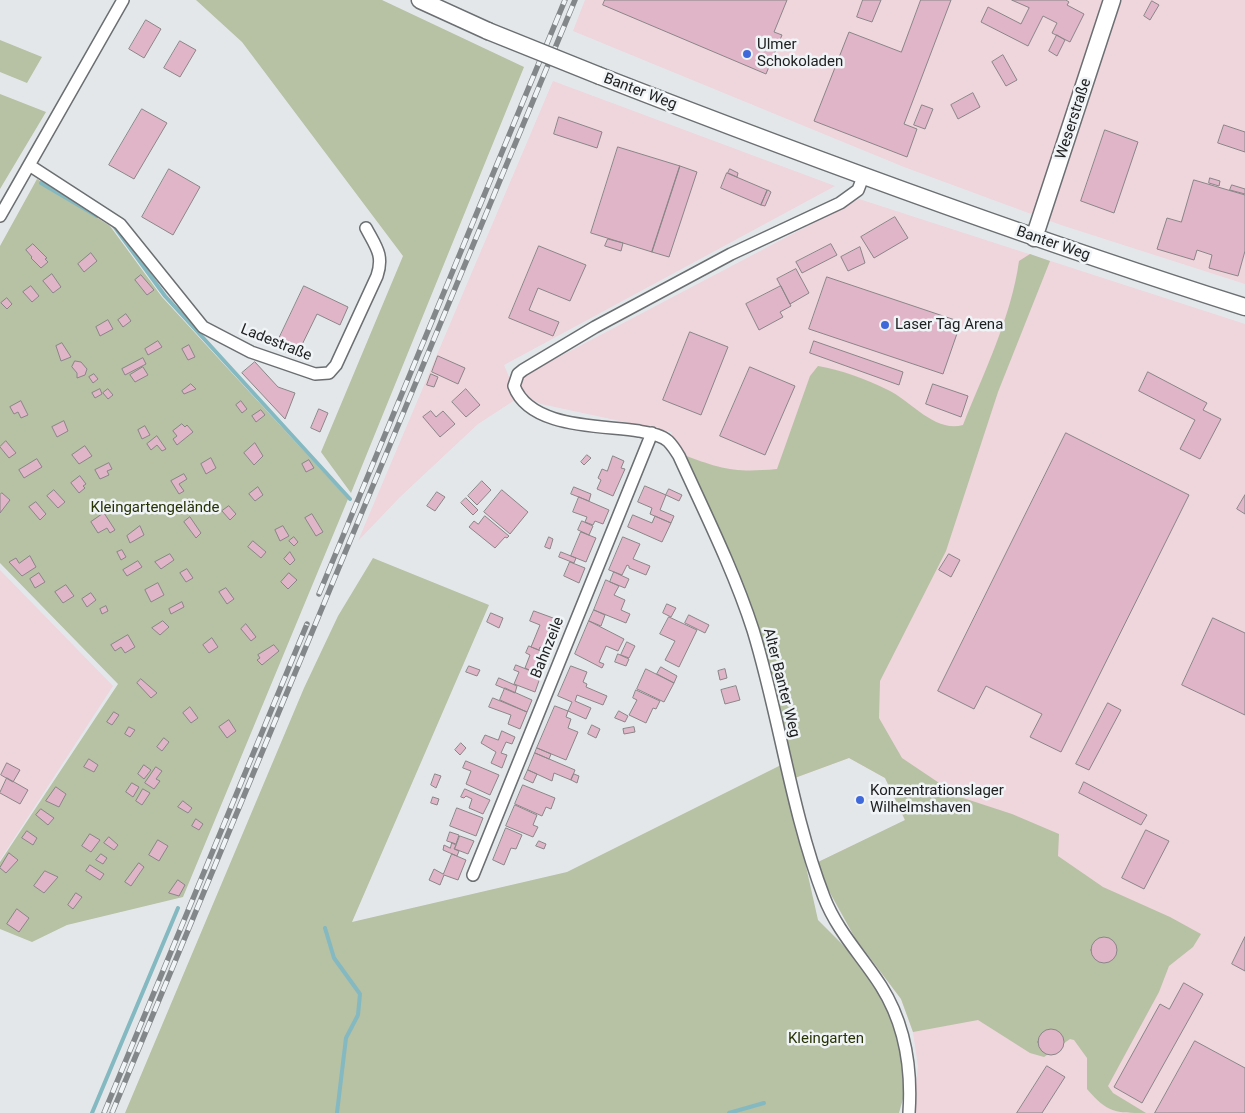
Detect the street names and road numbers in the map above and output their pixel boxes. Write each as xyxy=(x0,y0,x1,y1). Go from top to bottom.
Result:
street label: Banter Weg xyxy=(601,70,679,114)
street label: Weserstraße xyxy=(1052,76,1096,162)
street label: Banter Weg xyxy=(1014,223,1092,265)
street label: Ladestraße xyxy=(238,321,314,365)
street label: Bahnzeile xyxy=(528,615,568,681)
street label: Alter Banter Weg xyxy=(759,626,803,740)

